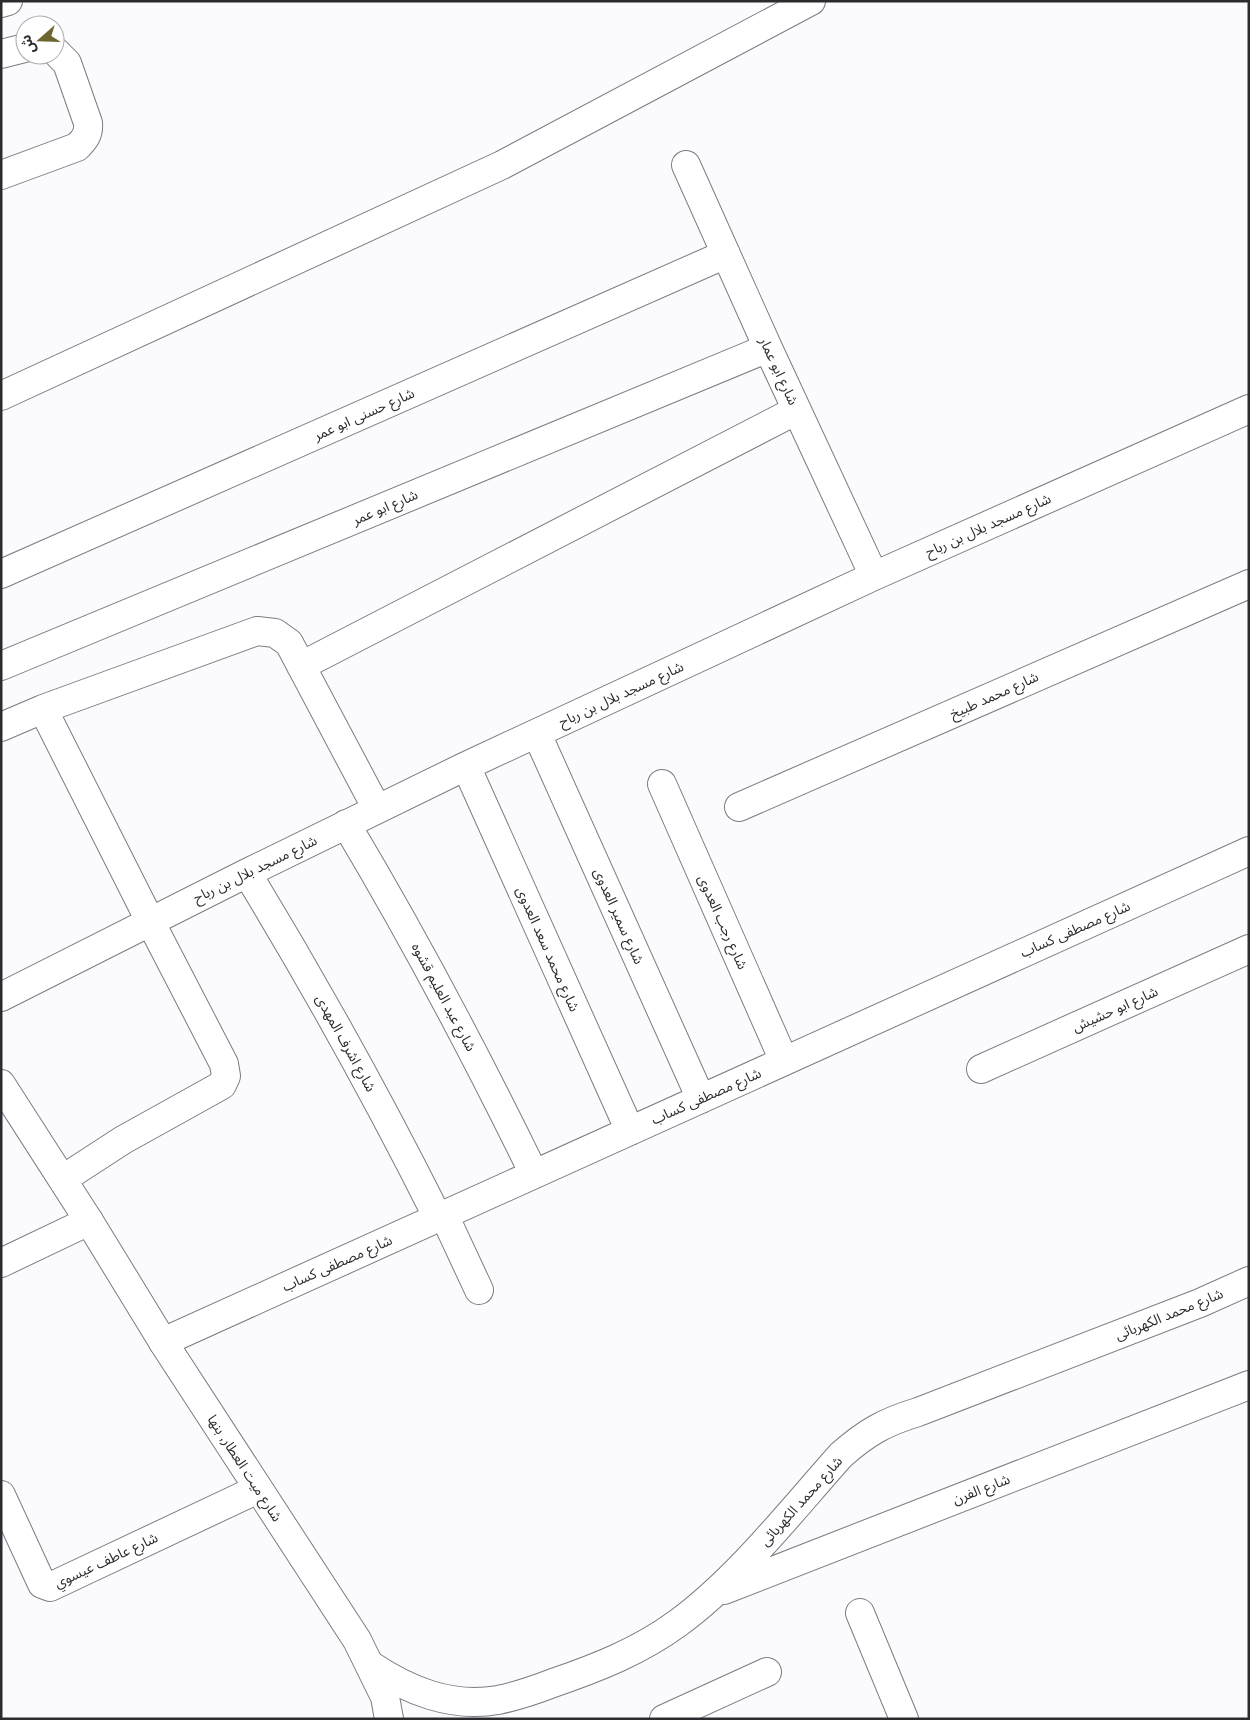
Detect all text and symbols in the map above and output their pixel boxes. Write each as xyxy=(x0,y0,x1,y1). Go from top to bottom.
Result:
north arrow xyxy=(15,15,65,65)
text: ش xyxy=(17,33,39,56)
street label: شارع ابو عمار xyxy=(753,334,802,409)
street label: شارع حسنى ابو عمر xyxy=(310,385,418,447)
street label: شارع ابو عمر xyxy=(349,486,421,531)
street label: شارع مسجد بلال بن رباح xyxy=(923,490,1055,563)
street label: شارع مسجد بلال بن رباح xyxy=(556,658,687,733)
street label: شارع محمد طبيخ xyxy=(947,668,1042,724)
street label: شارع مسجد بلال بن رباح xyxy=(190,832,321,909)
street label: شارع سمير العدوى xyxy=(588,865,647,968)
street label: شارع رجب العدوى xyxy=(692,872,751,973)
street label: شارع محمد سعد العدوى xyxy=(510,884,583,1015)
street label: شارع مصطفى كساب xyxy=(1018,898,1134,963)
street label: شارع عبد العليم قشوه xyxy=(406,940,479,1055)
street label: شارع ابو حشيش xyxy=(1070,983,1161,1038)
street label: شارع اشرف المهدى xyxy=(310,992,379,1096)
street label: شارع مصطفى كساب xyxy=(649,1065,765,1130)
street label: شارع مصطفى كساب xyxy=(280,1232,396,1297)
street label: شارع محمد الكهربائى xyxy=(1113,1285,1226,1346)
street label: شارع ميت العطار, بنها xyxy=(202,1412,285,1526)
street label: شارع محمد الكهربائى xyxy=(757,1453,848,1551)
street label: شارع الفرن xyxy=(950,1471,1013,1510)
street label: شارع عاطف عيسوي xyxy=(52,1529,162,1594)

